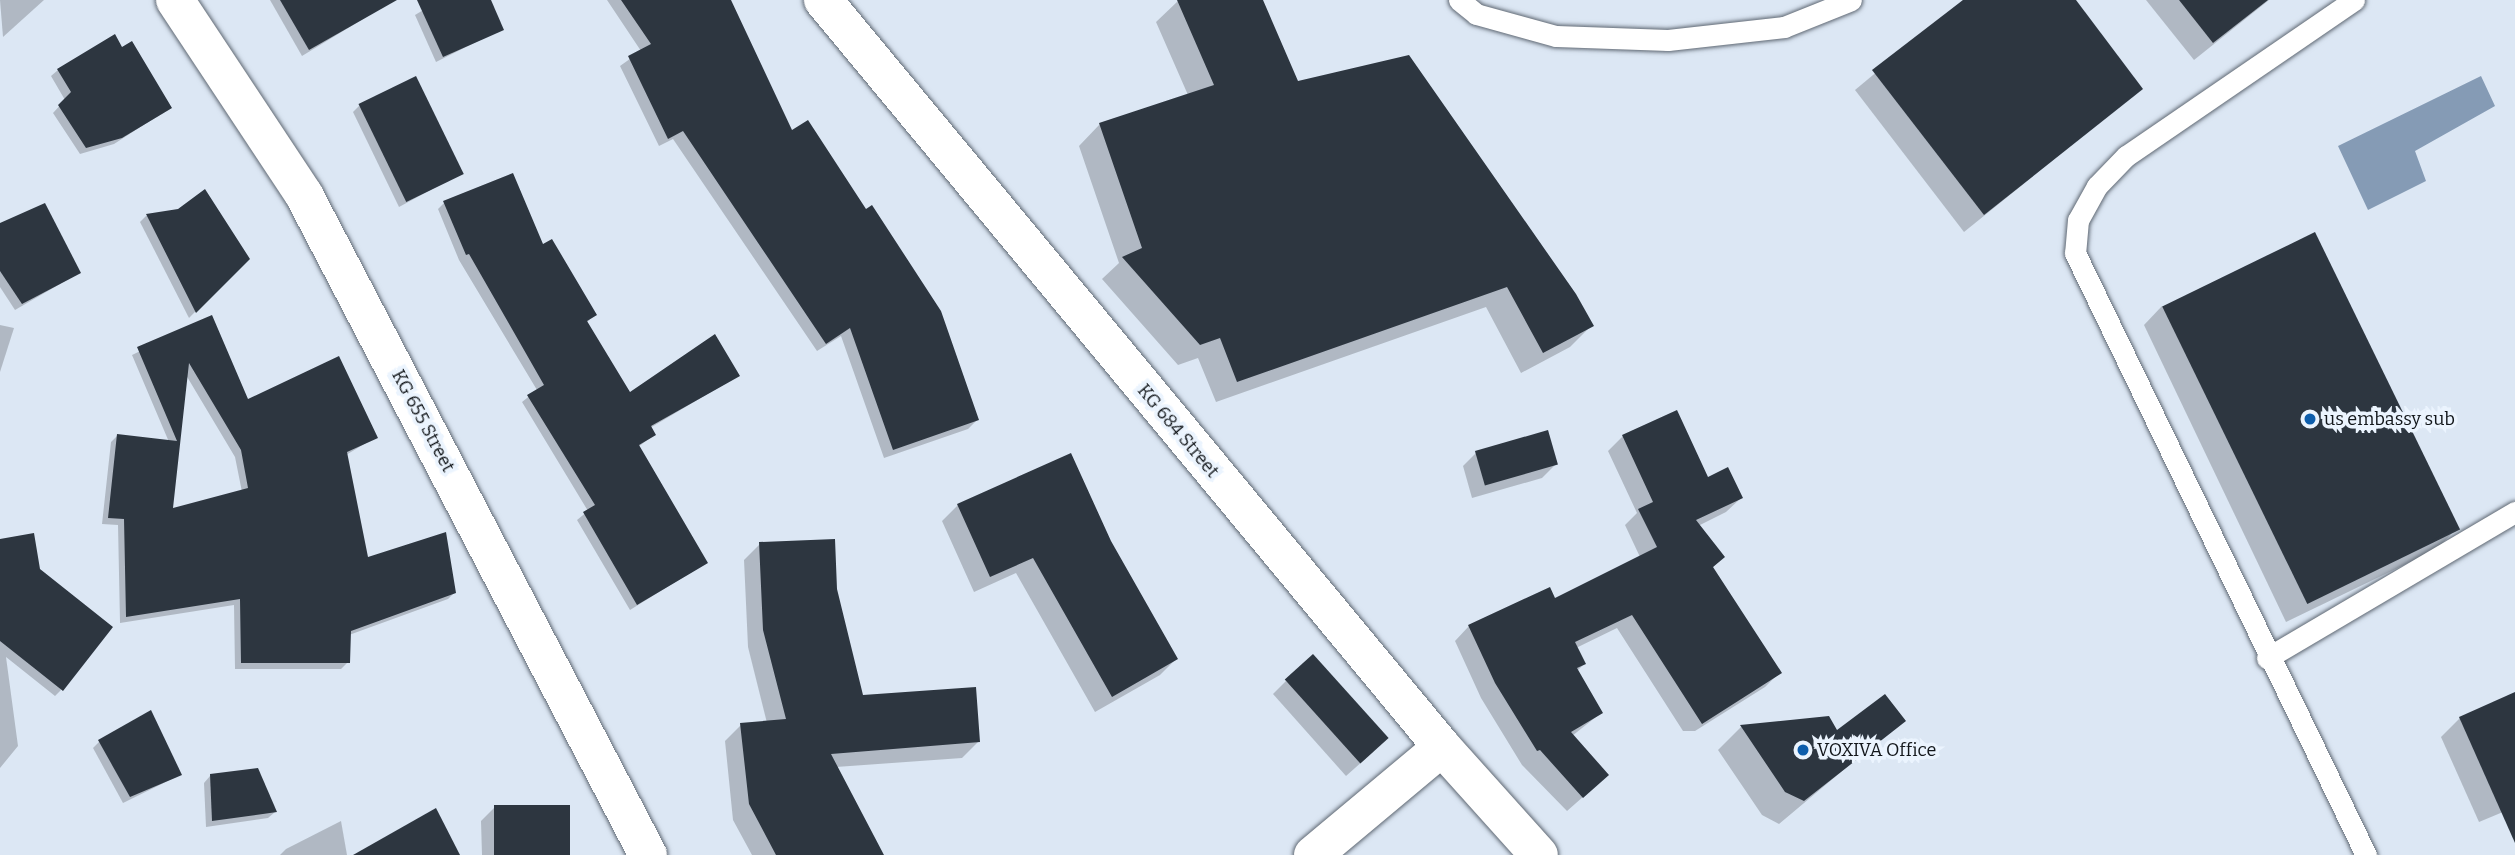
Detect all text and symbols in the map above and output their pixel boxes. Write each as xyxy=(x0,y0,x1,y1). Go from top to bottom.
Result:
street label: KG 655 Street xyxy=(387,366,459,476)
street label: KG 684 Street xyxy=(1133,380,1223,482)
place label: us embassy sub xyxy=(2324,408,2455,430)
marker: us embassy sub xyxy=(2302,411,2318,427)
place label: VOXIVA Office xyxy=(1817,739,1936,761)
marker: VOXIVA Office xyxy=(1795,742,1811,758)

